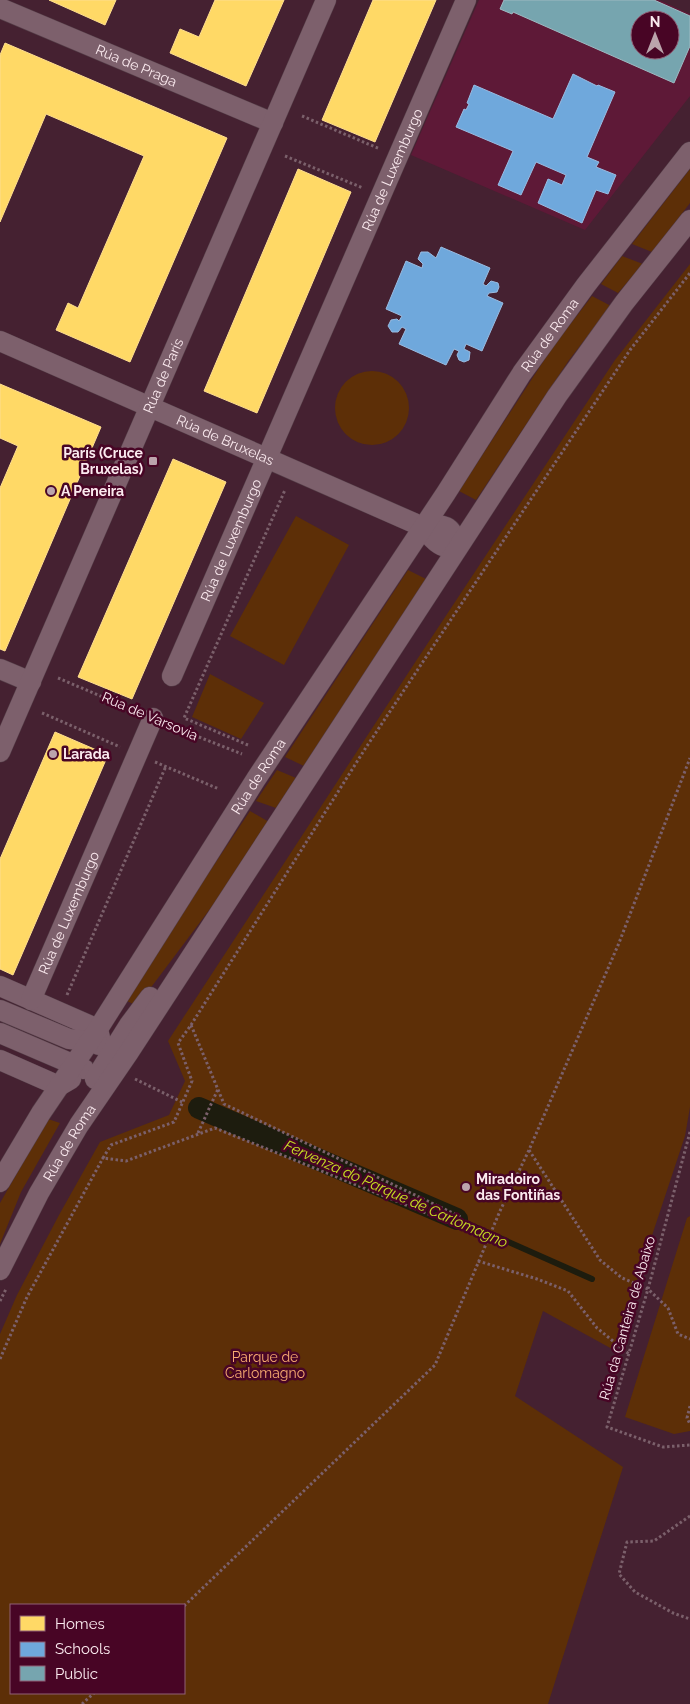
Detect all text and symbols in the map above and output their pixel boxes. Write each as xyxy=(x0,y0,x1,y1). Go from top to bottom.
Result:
north arrow xyxy=(630,10,680,60)
text: N xyxy=(650,14,660,30)
street label: Rúa de Praga xyxy=(93,41,179,90)
street label: Rúa de Luxemburgo xyxy=(358,106,426,234)
street label: Rúa de Roma xyxy=(518,295,582,375)
street label: Rúa de París xyxy=(140,336,186,416)
street label: Rúa de Bruxelas xyxy=(174,412,277,469)
place label: París (Cruce Bruxelas) xyxy=(63,445,144,477)
marker: París (Cruce Bruxelas) xyxy=(147,455,159,467)
street label: Rúa de Luxemburgo xyxy=(197,477,265,604)
place label: A Peneira xyxy=(61,483,124,499)
marker: A Peneira xyxy=(45,485,57,497)
street label: Rúa de Varsovia xyxy=(100,689,200,743)
street label: Rúa de Roma xyxy=(228,735,289,817)
place label: Larada xyxy=(63,746,110,762)
marker: Larada xyxy=(47,748,59,760)
street label: Rúa de Luxemburgo xyxy=(35,849,102,977)
street label: Rúa de Roma xyxy=(40,1101,99,1184)
water label: Fervenza do Parque de Carlomagno xyxy=(281,1136,511,1252)
place label: Miradoiro das Fontiñas xyxy=(476,1171,560,1203)
marker: Miradoiro das Fontiñas xyxy=(460,1181,472,1193)
street label: Rúa da Canteira de Abaixo xyxy=(596,1234,658,1402)
park label: Parque de Carlomagno xyxy=(225,1349,305,1381)
legend xyxy=(10,1604,185,1694)
text: Homes xyxy=(55,1615,105,1633)
text: Schools xyxy=(55,1640,110,1658)
text: Public xyxy=(55,1665,98,1683)

